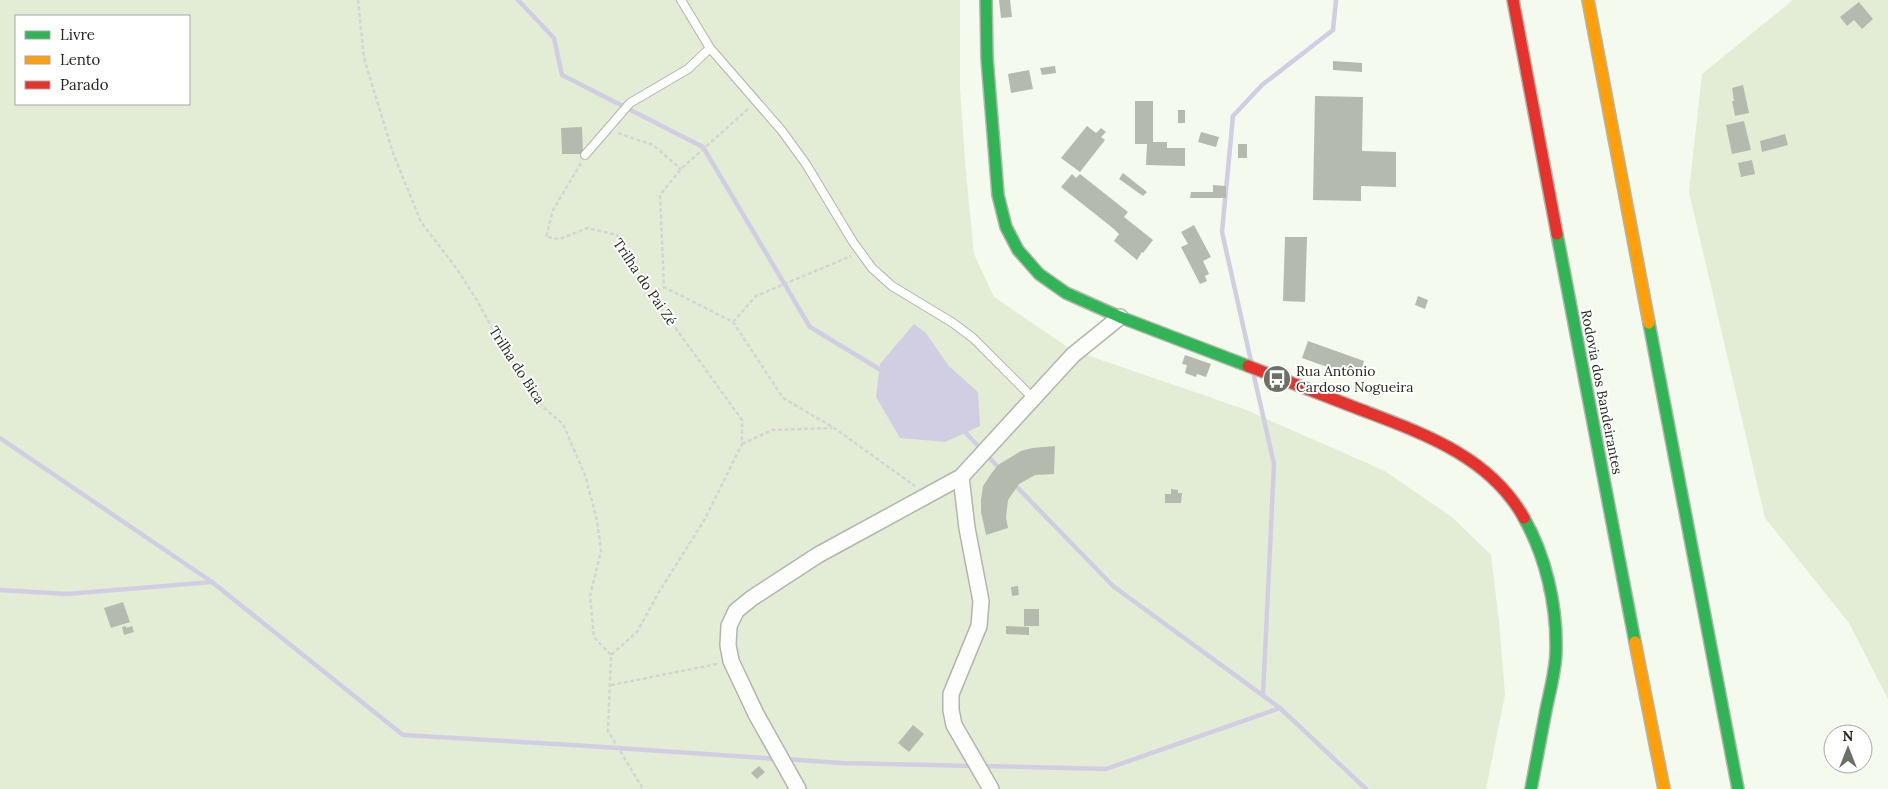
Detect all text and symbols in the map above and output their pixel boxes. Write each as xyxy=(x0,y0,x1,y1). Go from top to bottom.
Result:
legend xyxy=(15,15,190,105)
text: Livre xyxy=(60,25,95,44)
text: Lento xyxy=(60,50,101,69)
text: Parado xyxy=(60,75,109,94)
street label: Trilha do Pai Zé xyxy=(609,235,681,329)
street label: Rodovia dos Bandeirantes xyxy=(1577,308,1627,476)
street label: Trilha do Bica xyxy=(485,323,549,407)
place label: Rua Antônio Cardoso Nogueira xyxy=(1296,362,1413,396)
bus stop icon: Rua Antônio Cardoso Nogueira xyxy=(1262,364,1292,394)
north arrow xyxy=(1823,724,1873,774)
text: N xyxy=(1843,727,1854,745)

